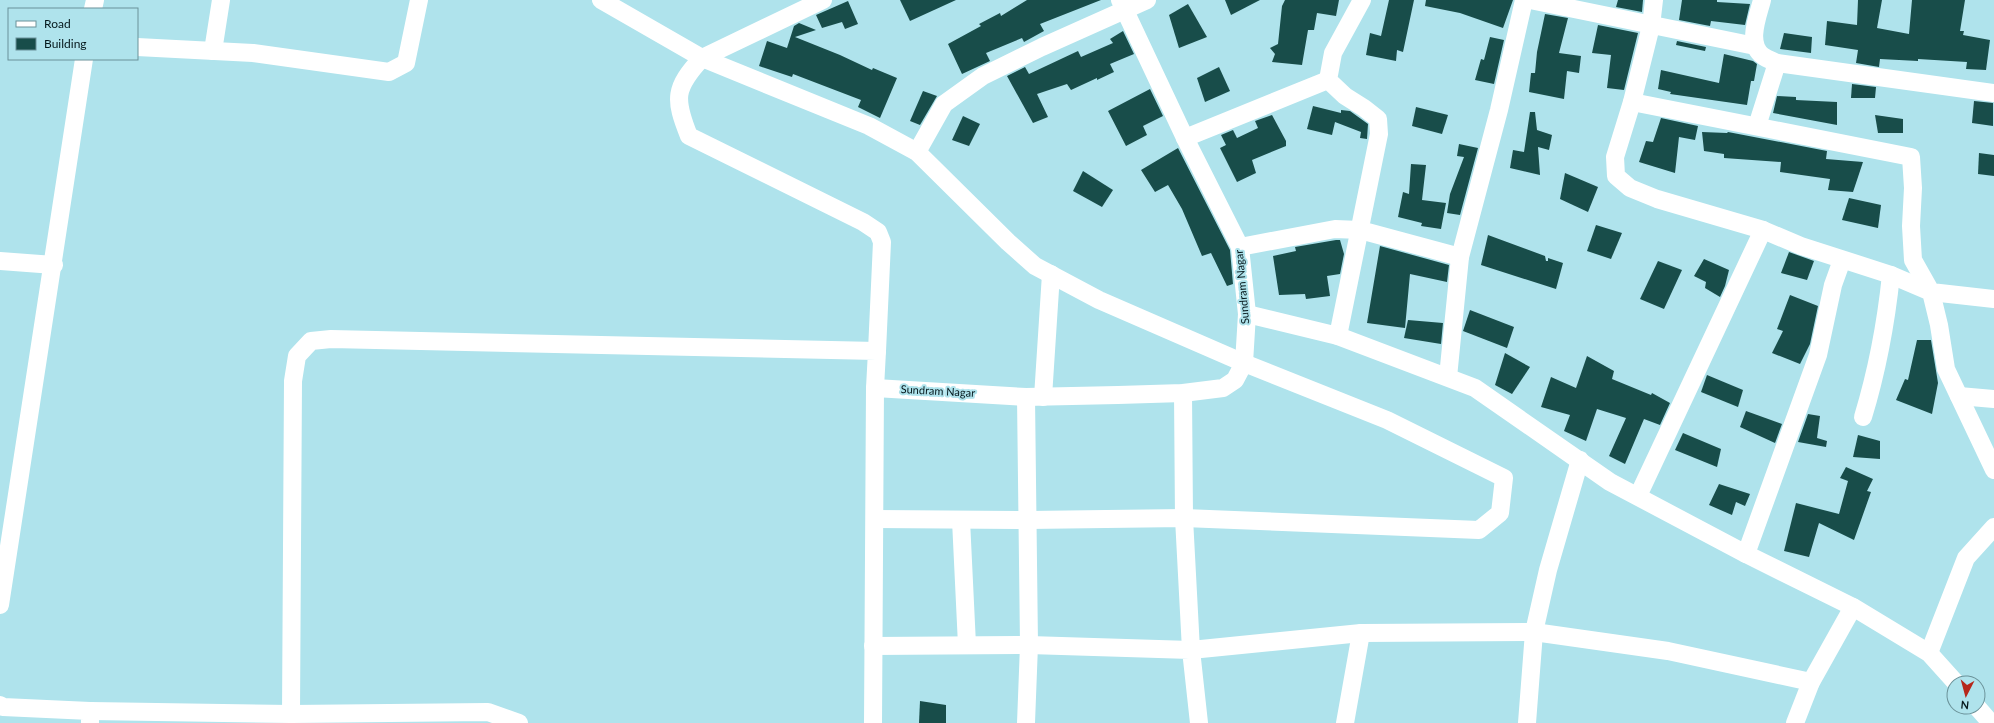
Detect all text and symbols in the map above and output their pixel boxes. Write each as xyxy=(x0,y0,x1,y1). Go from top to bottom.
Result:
legend xyxy=(8,8,138,60)
text: Road xyxy=(44,16,71,31)
text: Building xyxy=(44,36,87,51)
street label: Sundram Nagar xyxy=(1232,249,1251,325)
street label: Sundram Nagar xyxy=(901,382,976,399)
north arrow xyxy=(1946,675,1986,715)
text: N xyxy=(1960,699,1970,712)

